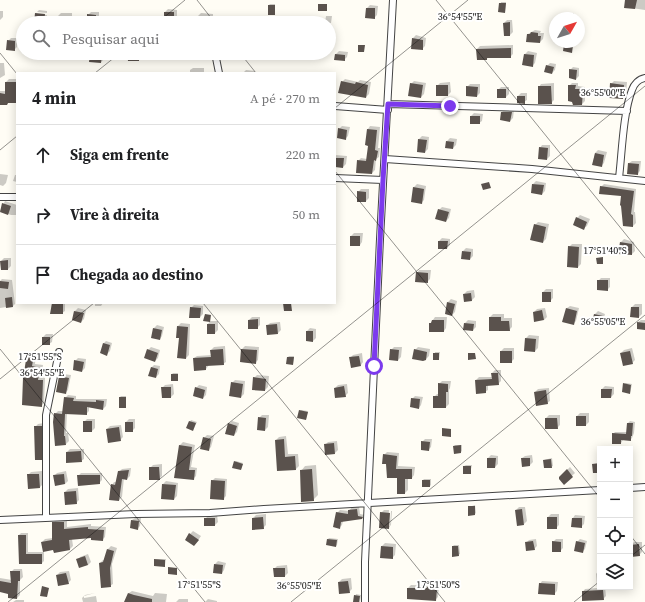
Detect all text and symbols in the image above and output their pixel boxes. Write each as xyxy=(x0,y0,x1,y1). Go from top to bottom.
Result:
text: 36°54'55"E xyxy=(438,10,482,23)
north arrow xyxy=(549,12,585,48)
search box xyxy=(16,16,336,60)
icon: search xyxy=(30,27,52,49)
text: Pesquisar aqui xyxy=(62,28,159,49)
text: 4 min xyxy=(32,86,76,110)
text: 36°55'00"E xyxy=(581,86,625,99)
text: A pé · 270 m xyxy=(250,90,320,107)
route end xyxy=(441,97,459,115)
icon: ahead xyxy=(32,144,54,166)
text: Siga em frente xyxy=(70,144,169,165)
text: 220 m xyxy=(286,146,320,163)
icon: right xyxy=(32,204,54,226)
text: Vire à direita xyxy=(70,204,159,225)
text: 50 m xyxy=(292,206,320,223)
text: 17°51'40"S xyxy=(583,244,627,257)
icon: arrive xyxy=(32,264,54,286)
text: Chegada ao destino xyxy=(70,264,203,285)
text: 36°55'05"E xyxy=(581,315,625,328)
text: 17°51'55"S xyxy=(18,350,62,363)
route start xyxy=(365,357,383,375)
text: 36°54'55"E xyxy=(20,366,64,379)
map controls xyxy=(597,446,633,590)
button: + xyxy=(597,446,633,482)
button: − xyxy=(597,482,633,518)
button: locate xyxy=(597,518,633,554)
button: layers xyxy=(597,554,633,590)
text: 17°51'55"S xyxy=(177,578,221,591)
text: 17°51'50"S xyxy=(416,578,460,591)
text: 36°55'05"E xyxy=(277,579,321,592)

